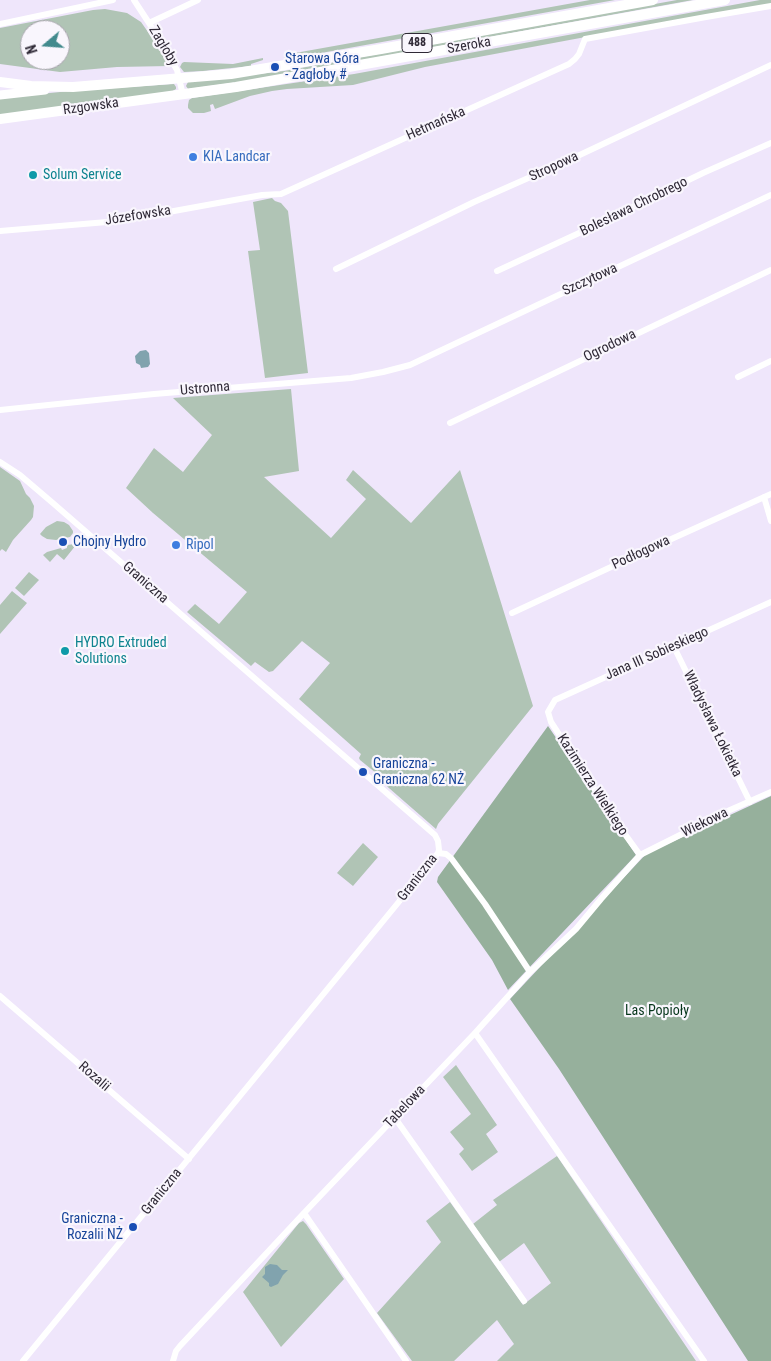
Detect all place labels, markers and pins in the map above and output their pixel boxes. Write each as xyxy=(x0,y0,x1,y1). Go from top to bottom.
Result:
place label: Starowa Góra - Zagłoby # xyxy=(285,51,359,84)
marker: Starowa Góra - Zagłoby # xyxy=(269,61,281,73)
place label: KIA Landcar xyxy=(203,149,270,165)
marker: KIA Landcar xyxy=(187,151,199,163)
place label: Solum Service xyxy=(43,167,121,183)
marker: Solum Service xyxy=(27,169,39,181)
place label: Chojny Hydro xyxy=(73,534,146,550)
marker: Chojny Hydro xyxy=(57,536,69,548)
place label: Ripol xyxy=(186,537,214,553)
marker: Ripol xyxy=(170,539,182,551)
place label: HYDRO Extruded Solutions xyxy=(75,635,167,668)
marker: HYDRO Extruded Solutions xyxy=(59,645,71,657)
place label: Graniczna - Graniczna 62 NŻ xyxy=(373,756,464,789)
marker: Graniczna - Graniczna 62 NŻ xyxy=(357,766,369,778)
place label: Graniczna - Rozalii NŻ xyxy=(61,1211,123,1244)
marker: Graniczna - Rozalii NŻ xyxy=(127,1221,139,1233)

